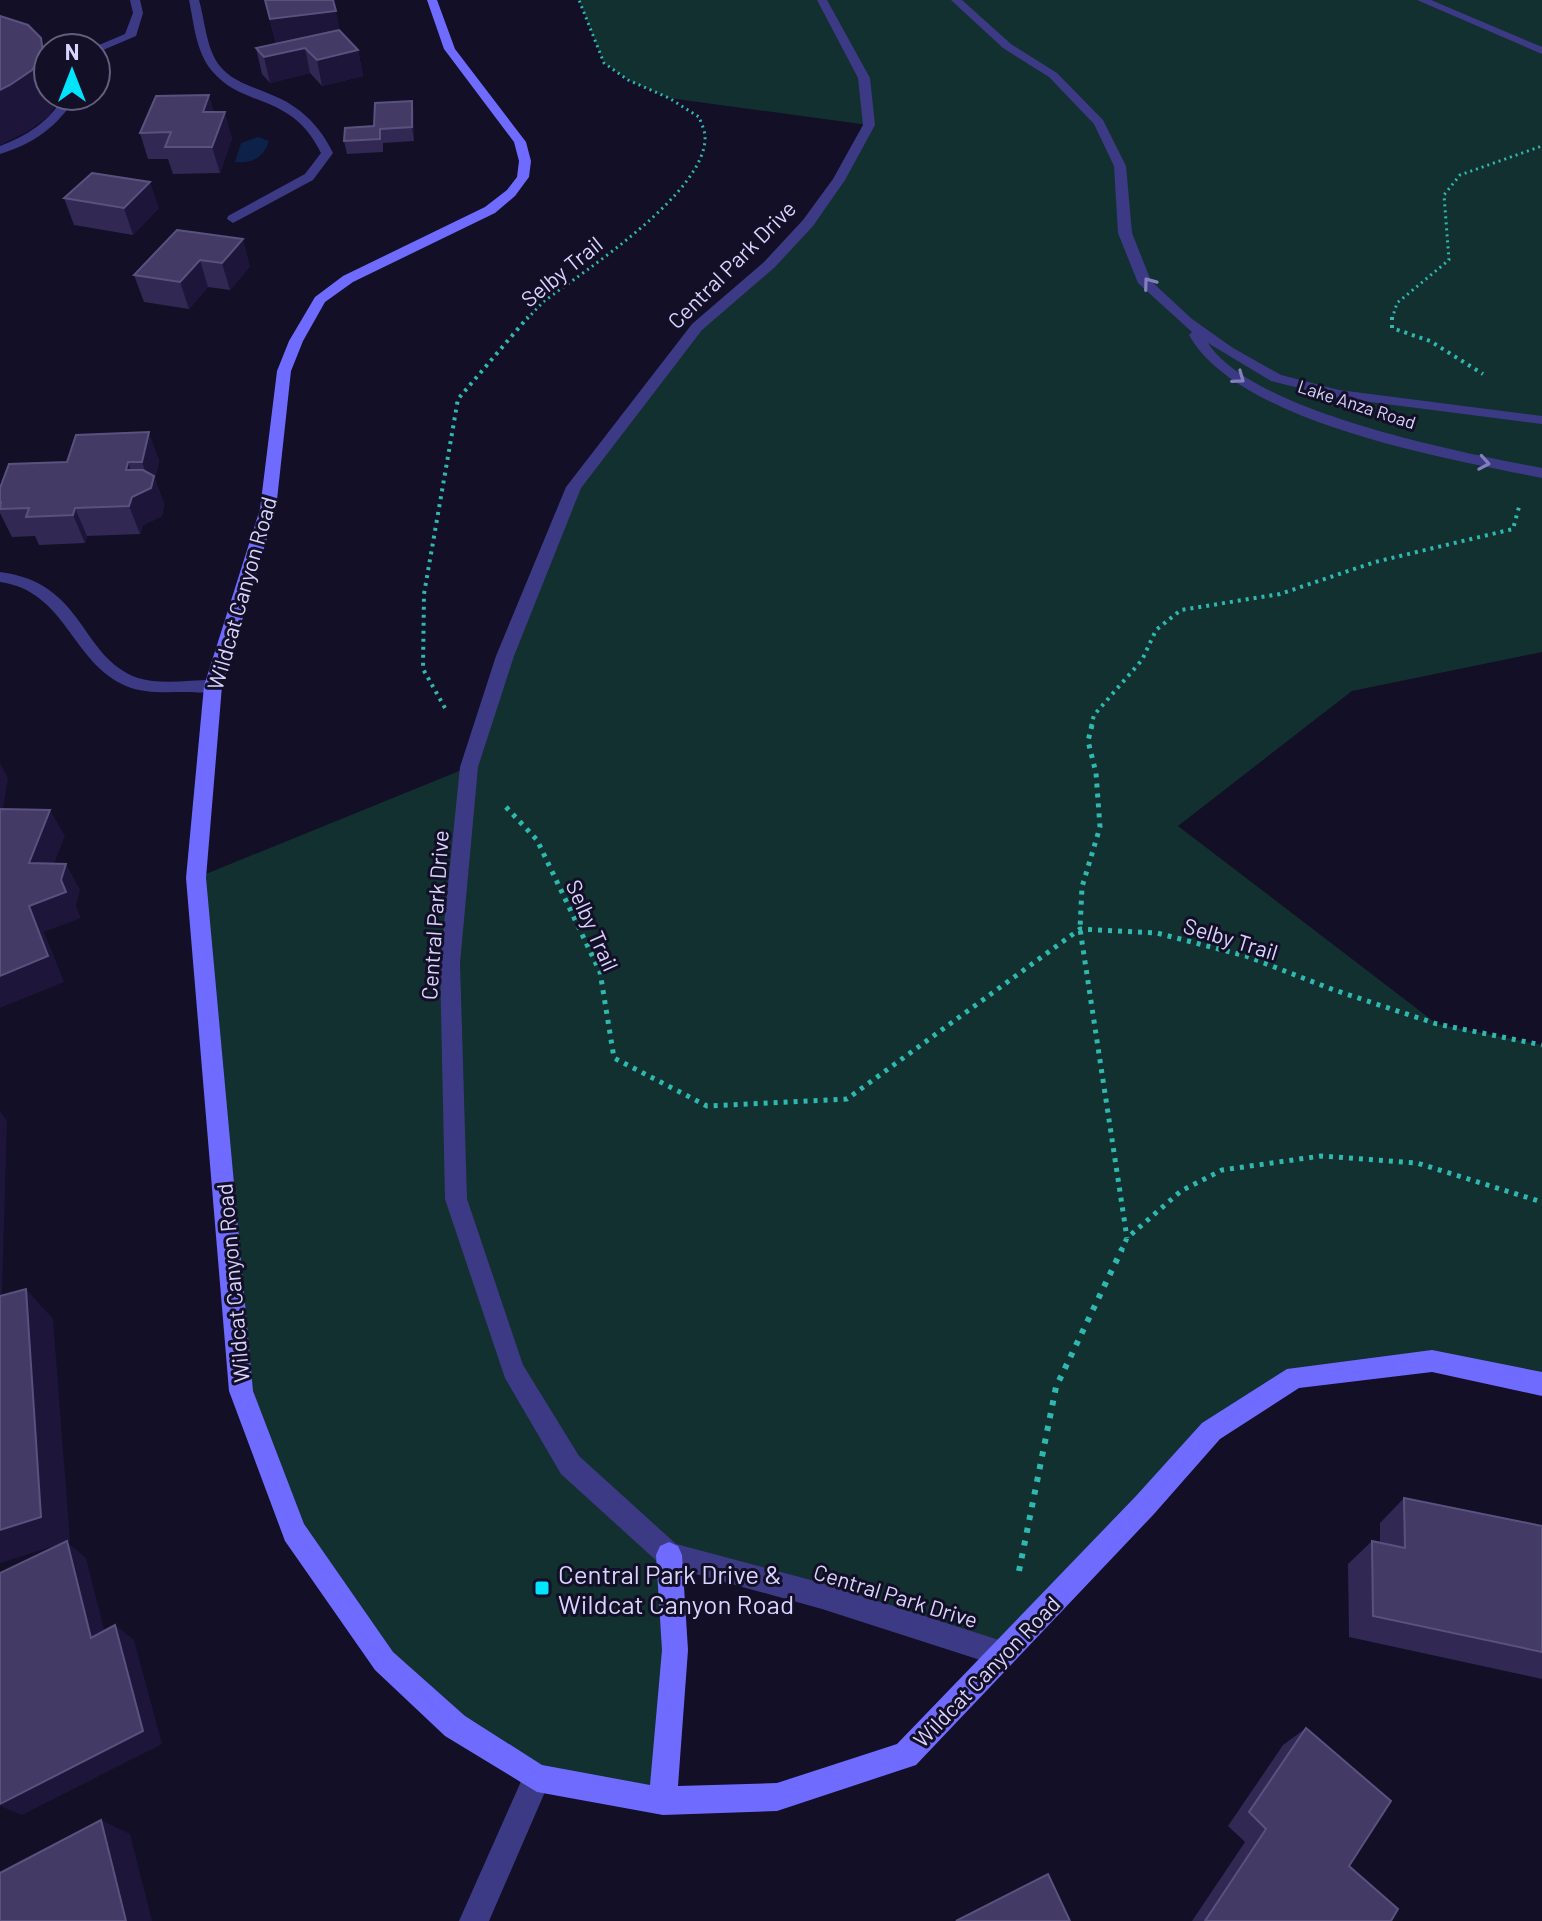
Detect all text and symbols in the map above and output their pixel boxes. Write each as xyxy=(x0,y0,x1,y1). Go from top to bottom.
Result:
north arrow xyxy=(32,32,112,112)
text: N xyxy=(65,38,79,64)
street label: Central Park Drive xyxy=(662,195,800,333)
street label: Selby Trail xyxy=(515,230,607,312)
one-way arrow xyxy=(1144,277,1159,291)
one-way arrow xyxy=(1231,368,1245,383)
street label: Lake Anza Road xyxy=(1295,375,1419,433)
one-way arrow xyxy=(1477,453,1491,470)
street label: Wildcat Canyon Road xyxy=(201,493,281,693)
street label: Central Park Drive xyxy=(415,829,453,1001)
street label: Selby Trail xyxy=(561,875,625,975)
street label: Selby Trail xyxy=(1181,911,1281,965)
street label: Wildcat Canyon Road xyxy=(210,1182,254,1384)
place label: Central Park Drive & Wildcat Canyon Road xyxy=(558,1558,794,1619)
street label: Central Park Drive xyxy=(811,1558,981,1632)
marker: Central Park Drive & Wildcat Canyon Road xyxy=(533,1579,551,1597)
street label: Wildcat Canyon Road xyxy=(907,1590,1065,1752)

